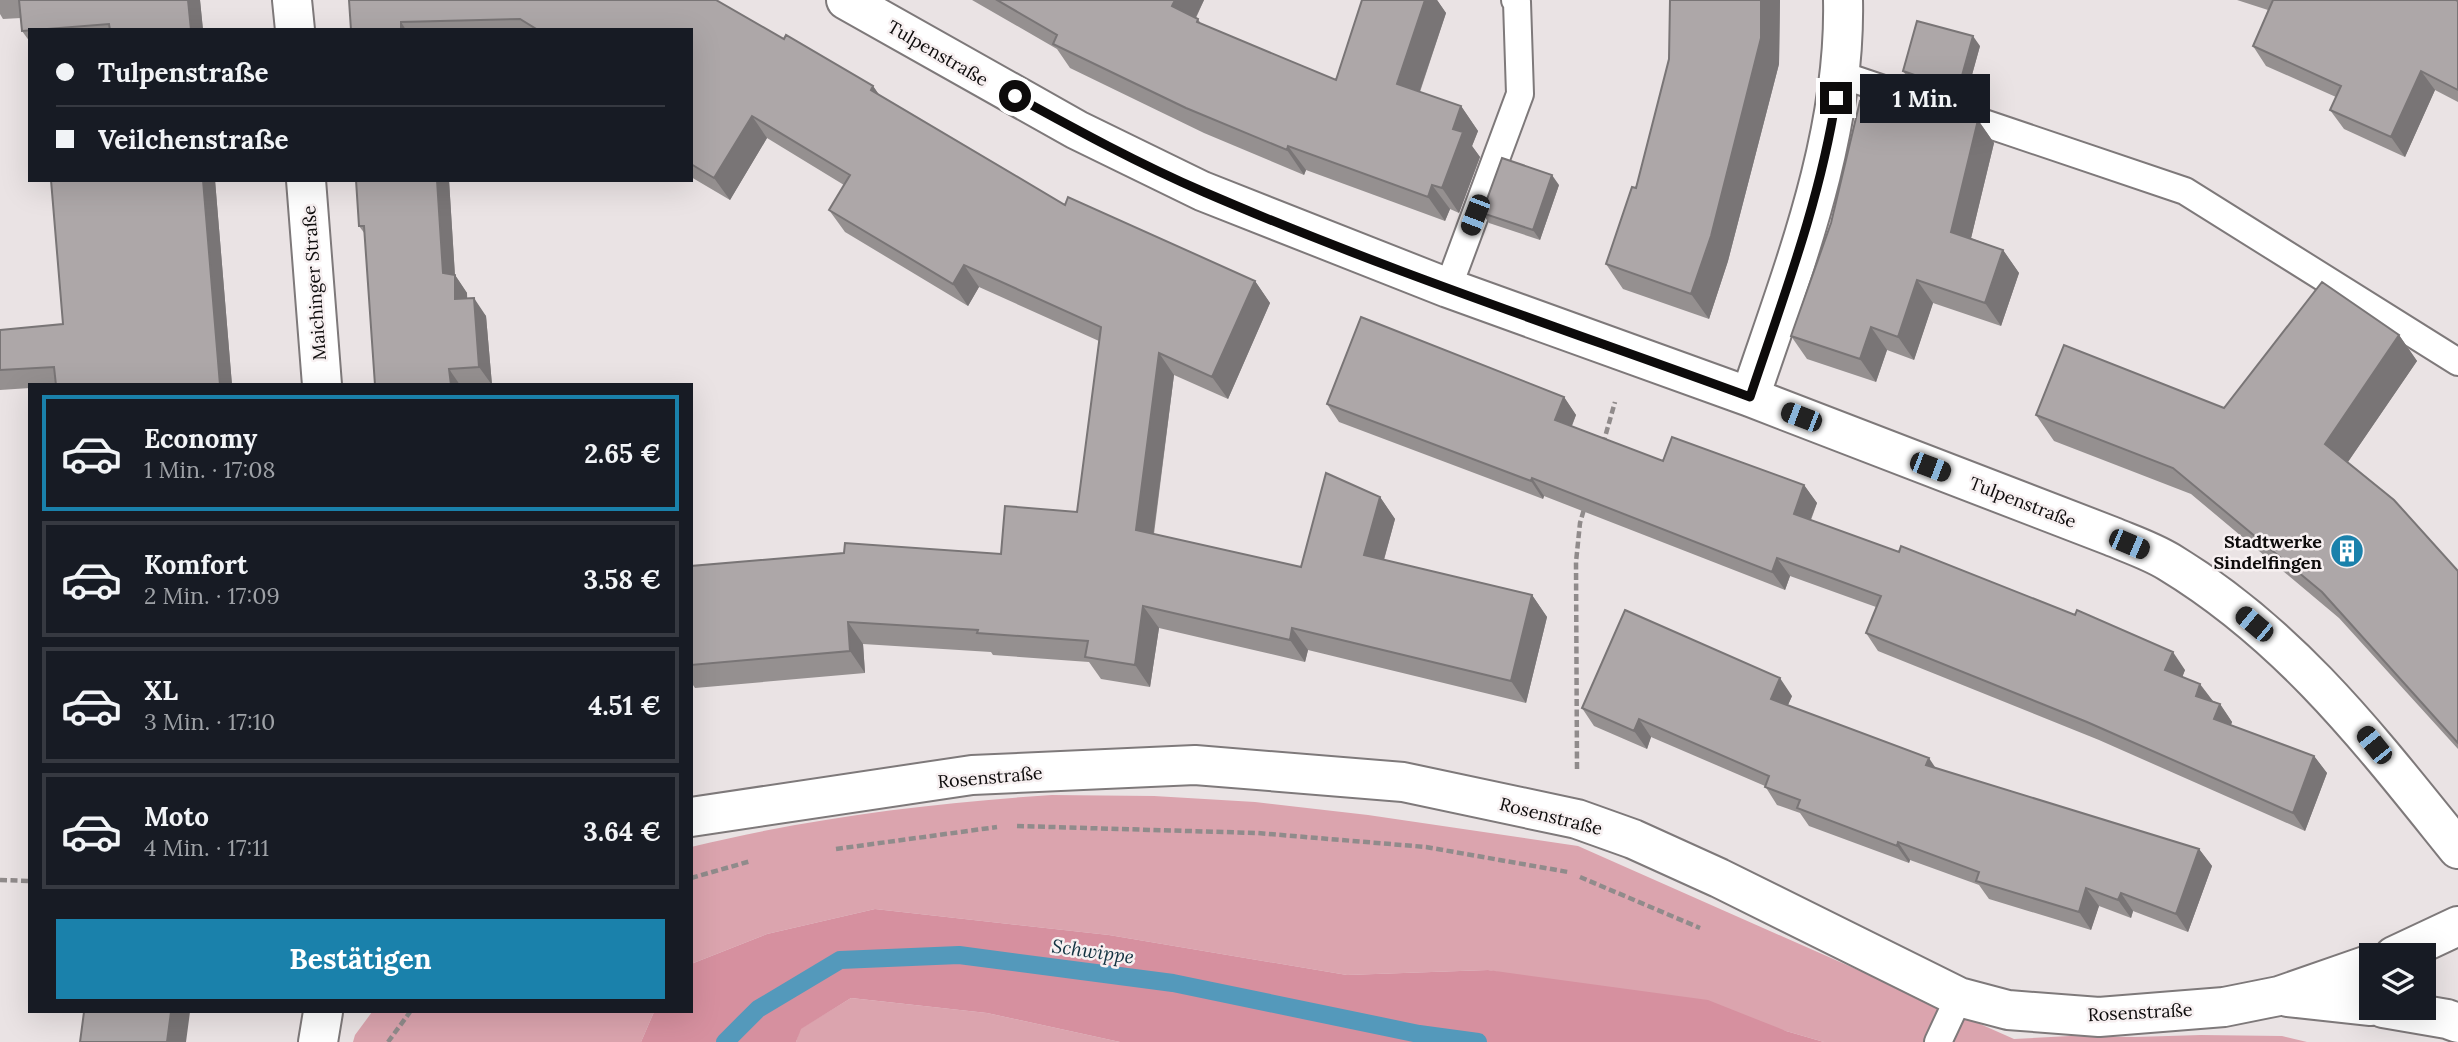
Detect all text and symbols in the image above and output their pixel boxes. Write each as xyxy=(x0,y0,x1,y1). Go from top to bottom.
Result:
street label: Tulpenstraße xyxy=(883,15,993,91)
text: Tulpenstraße xyxy=(98,56,269,89)
callout: 1 Min. xyxy=(1860,74,1990,122)
route start xyxy=(999,80,1031,112)
route end xyxy=(1820,82,1852,114)
text: 1 Min. xyxy=(1892,84,1958,113)
text: Veilchenstraße xyxy=(98,123,289,156)
car xyxy=(1458,192,1493,238)
street label: Maichinger Straße xyxy=(297,204,331,361)
car xyxy=(1778,400,1825,434)
icon: car xyxy=(60,422,123,485)
text: Economy xyxy=(144,422,257,455)
text: 2.65 € xyxy=(584,437,661,470)
car xyxy=(1907,450,1954,484)
text: 1 Min. · 17:08 xyxy=(144,455,275,484)
street label: Tulpenstraße xyxy=(1966,471,2080,533)
car xyxy=(2106,526,2153,562)
place label: Stadtwerke Sindelfingen xyxy=(2213,530,2323,574)
building icon: Stadtwerke Sindelfingen xyxy=(2328,532,2366,570)
icon: car xyxy=(60,548,123,611)
text: Komfort xyxy=(144,548,248,581)
text: 3.58 € xyxy=(584,563,661,596)
text: 2 Min. · 17:09 xyxy=(144,581,280,610)
car xyxy=(2232,602,2277,646)
icon: car xyxy=(60,674,123,737)
text: XL xyxy=(144,674,178,707)
text: 4.51 € xyxy=(588,689,661,722)
text: 3 Min. · 17:10 xyxy=(144,707,275,736)
car xyxy=(2353,722,2396,768)
street label: Rosenstraße xyxy=(937,761,1044,793)
street label: Rosenstraße xyxy=(1497,792,1605,840)
icon: car xyxy=(60,800,123,863)
text: Moto xyxy=(144,800,209,833)
text: 3.64 € xyxy=(583,815,661,848)
text: 4 Min. · 17:11 xyxy=(144,833,269,862)
button: Bestätigen xyxy=(56,919,665,999)
water label: Schwippe xyxy=(1050,933,1136,969)
map controls xyxy=(2359,943,2436,1020)
button: layers xyxy=(2359,943,2436,1020)
street label: Rosenstraße xyxy=(2087,998,2193,1026)

